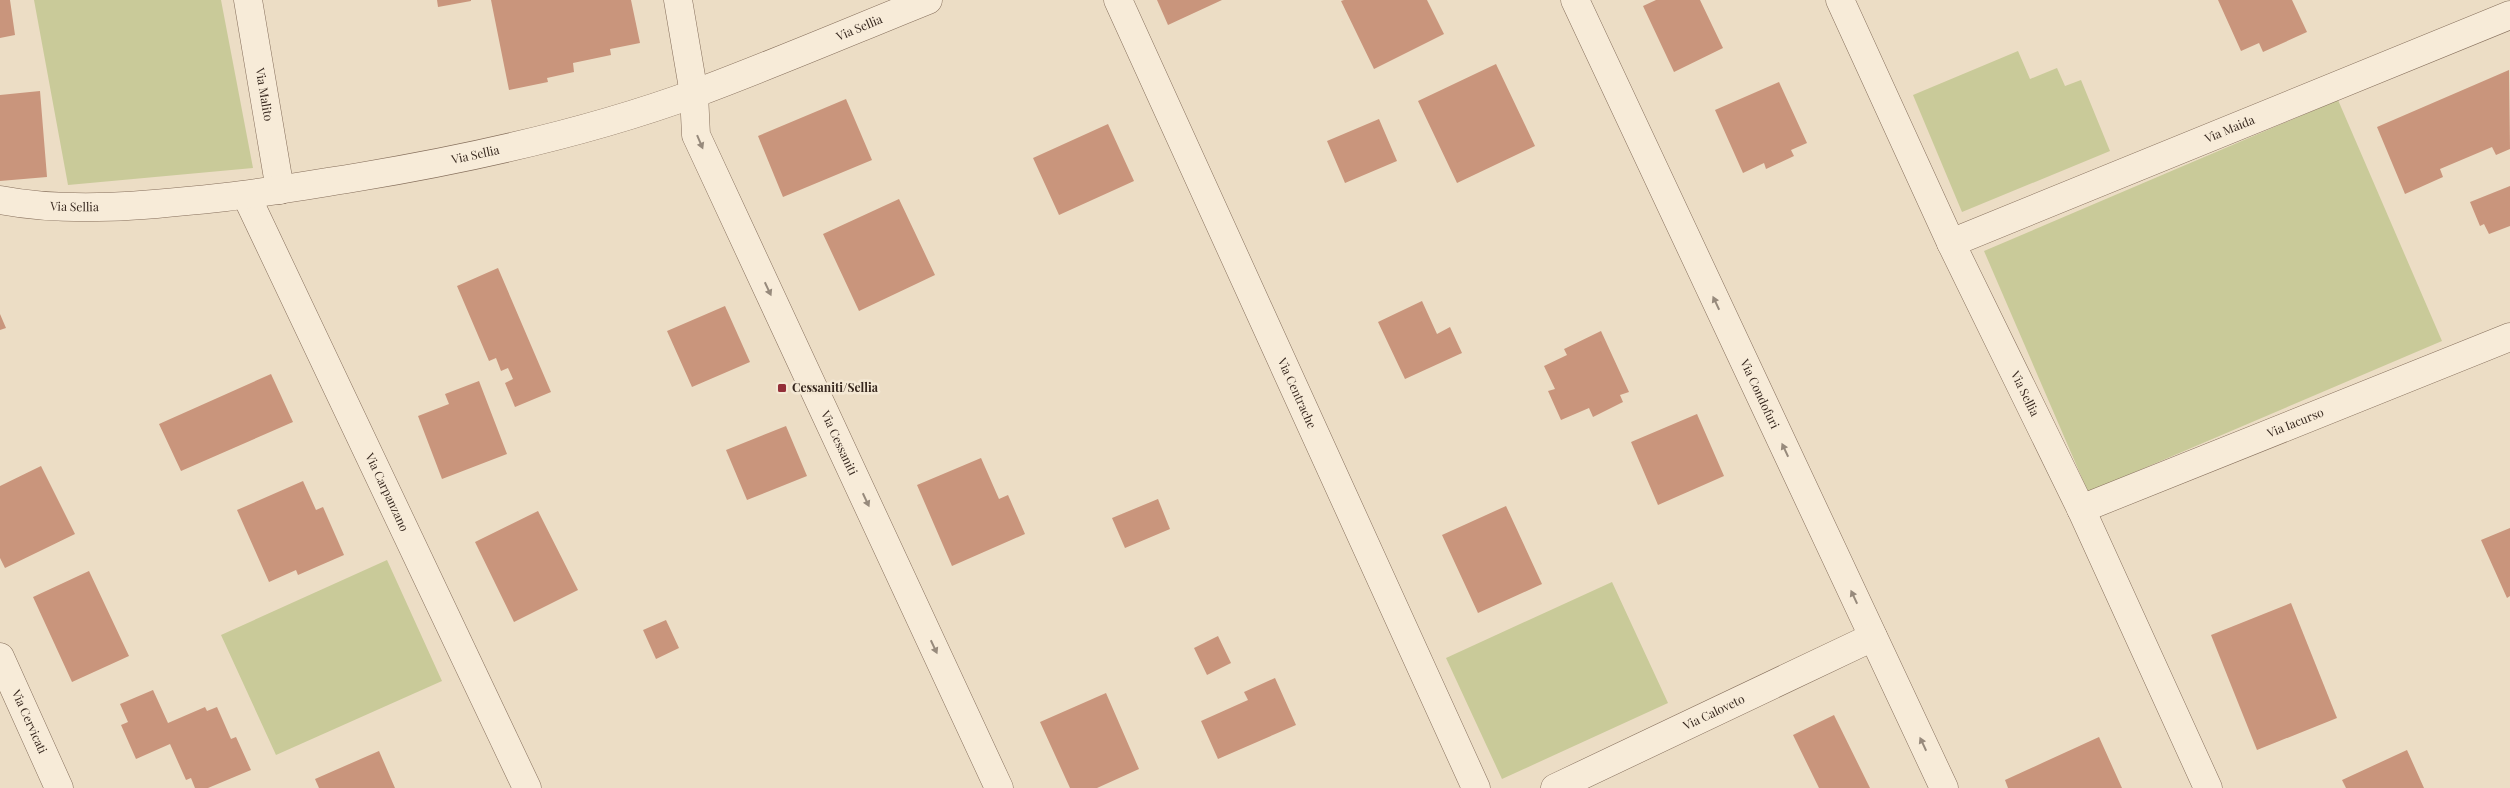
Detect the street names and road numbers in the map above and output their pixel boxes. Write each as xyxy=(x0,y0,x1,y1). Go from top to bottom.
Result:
street label: Via Sellia xyxy=(833,10,885,44)
street label: Via Malito xyxy=(252,66,277,123)
street label: Via Maida xyxy=(2201,111,2257,146)
street label: Via Sellia xyxy=(449,141,501,167)
street label: Via Sellia xyxy=(49,197,99,214)
street label: Via Centrache xyxy=(1274,354,1321,431)
street label: Via Condofuri xyxy=(1737,355,1784,431)
street label: Via Sellia xyxy=(2007,367,2043,419)
street label: Via Iacurso xyxy=(2263,403,2326,441)
street label: Via Cessaniti xyxy=(818,407,862,478)
street label: Via Carpanzano xyxy=(362,449,413,534)
street label: Via Cervicati xyxy=(8,686,52,756)
street label: Via Caloveto xyxy=(1679,690,1747,733)

